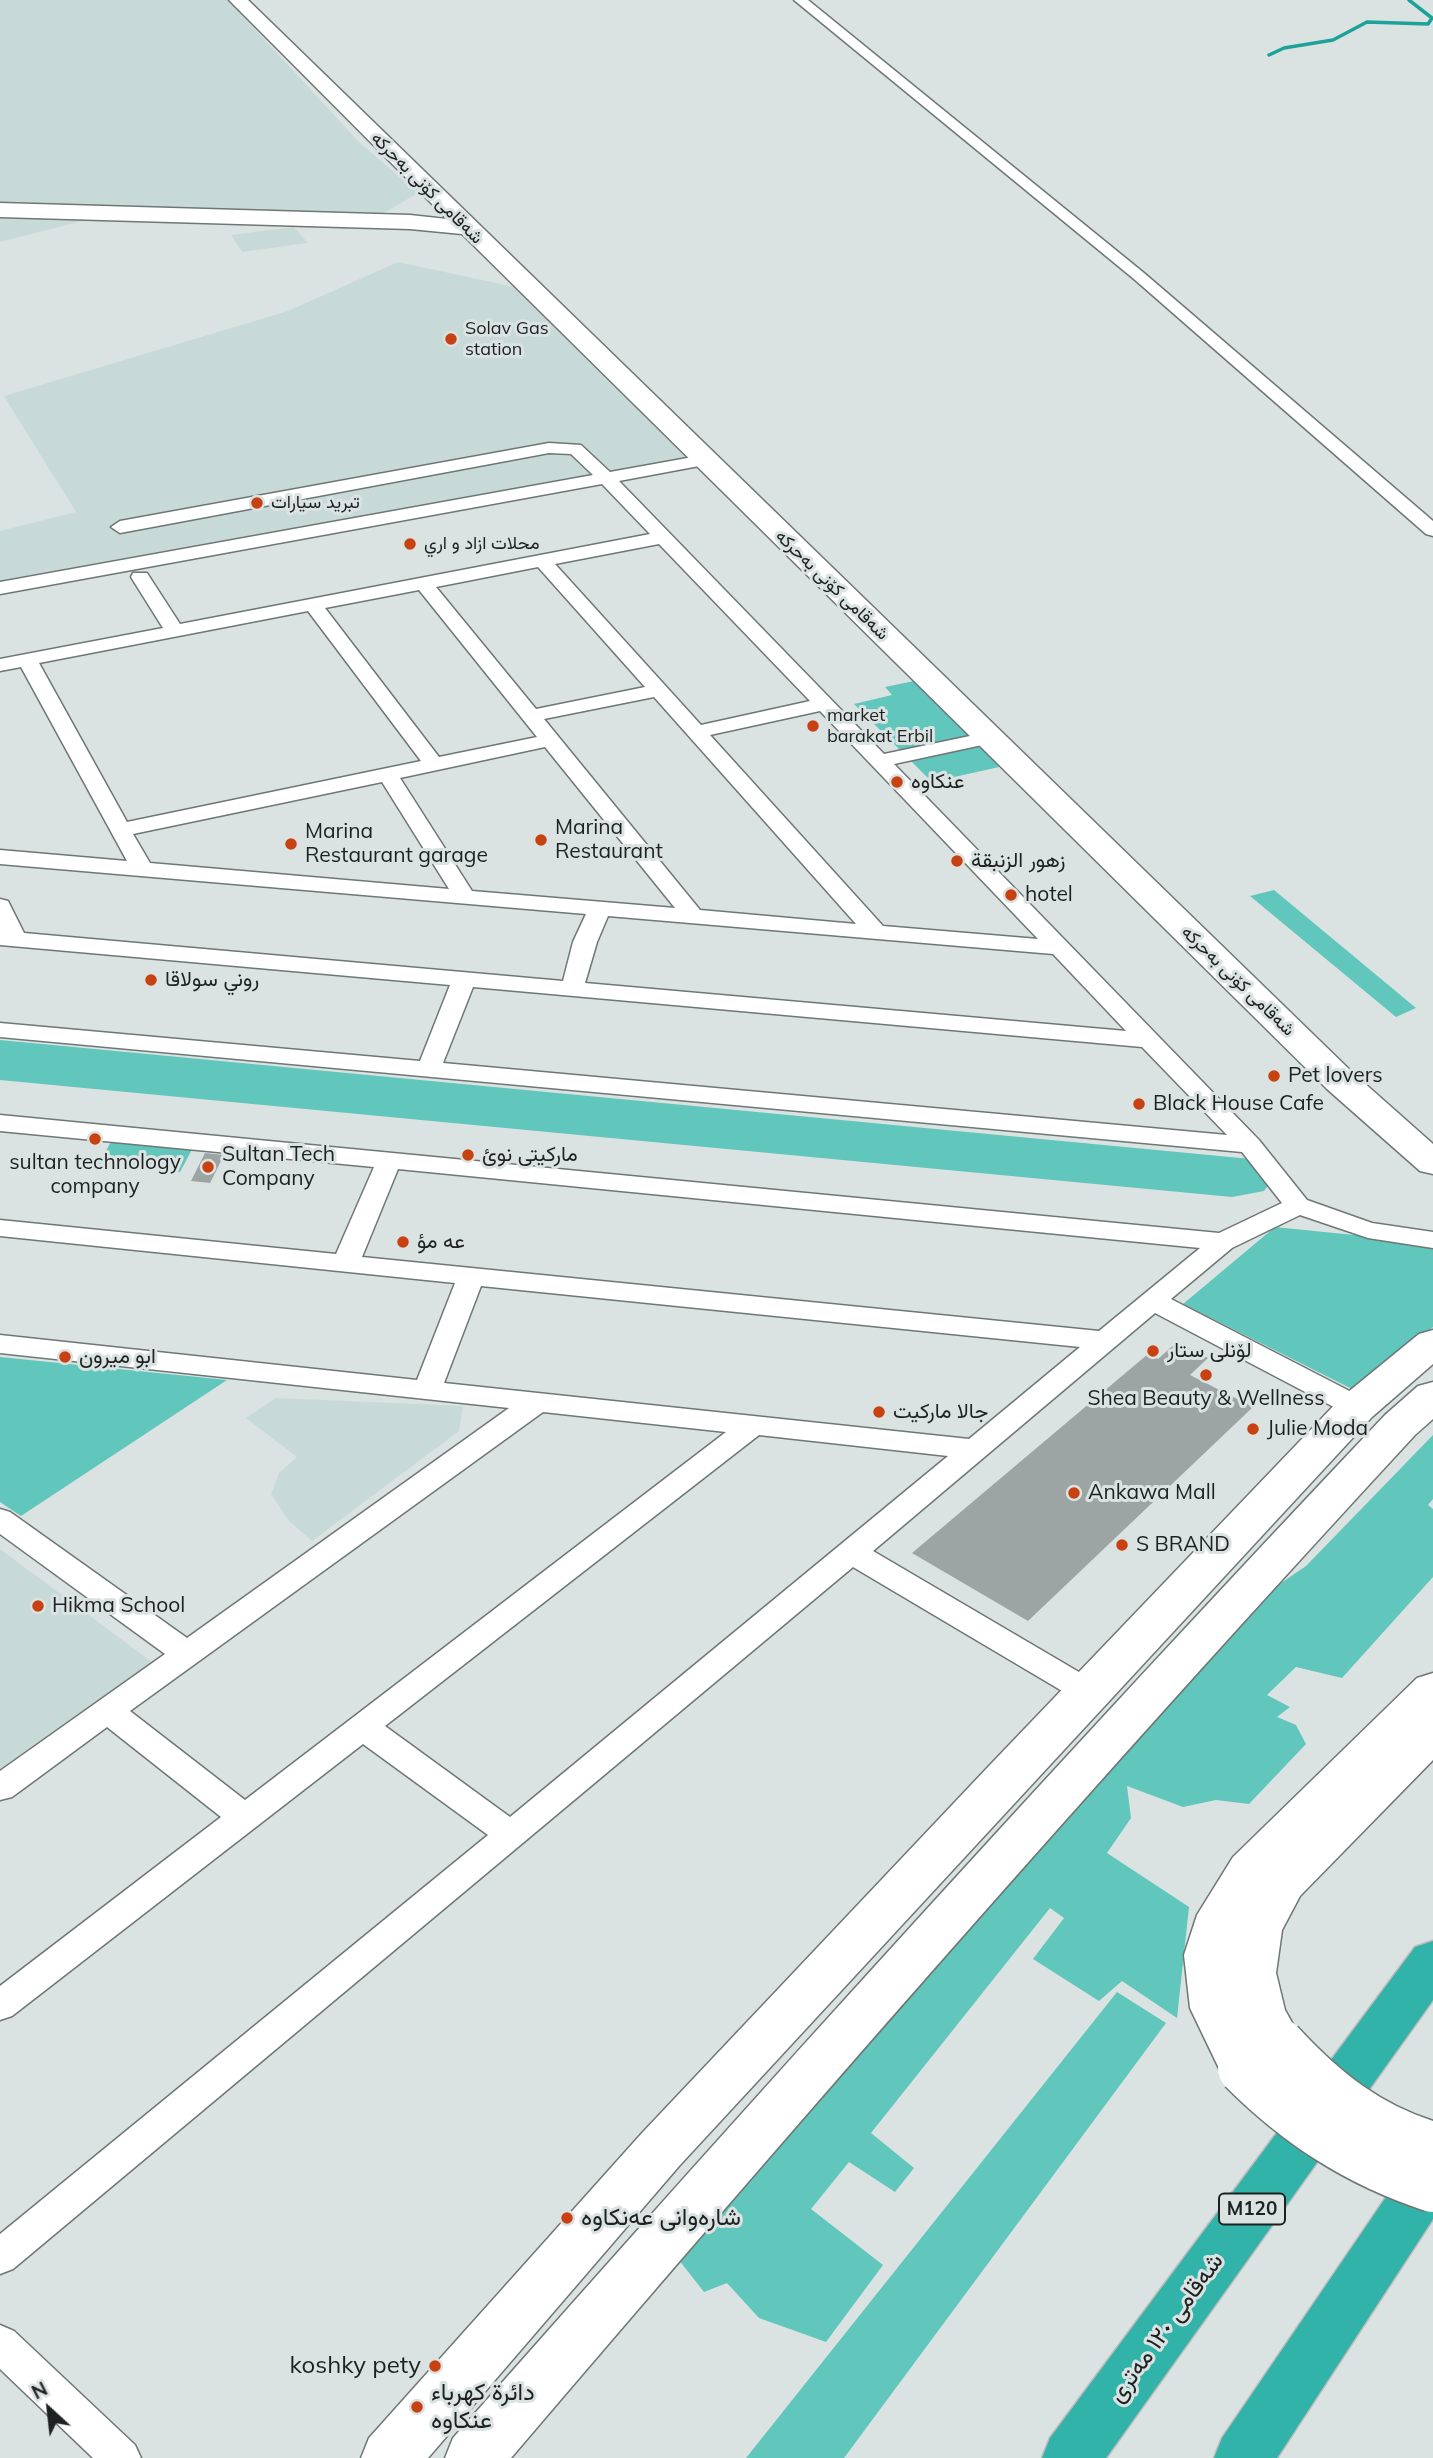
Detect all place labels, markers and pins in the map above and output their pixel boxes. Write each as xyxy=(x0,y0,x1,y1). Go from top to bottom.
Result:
place label: Solav Gas station xyxy=(465,318,549,360)
marker: Solav Gas station xyxy=(443,331,459,347)
place label: تبريد سيارات xyxy=(271,492,360,514)
marker: تبريد سيارات xyxy=(249,495,265,511)
place label: محلات ازاد و اري xyxy=(424,533,539,555)
marker: محلات ازاد و اري xyxy=(402,536,418,552)
place label: market barakat Erbil xyxy=(827,705,933,748)
marker: market barakat Erbil xyxy=(805,718,821,734)
place label: عنكاوه xyxy=(911,769,964,795)
marker: عنكاوه xyxy=(889,774,905,790)
place label: Marina Restaurant xyxy=(555,815,663,865)
place label: Marina Restaurant garage xyxy=(305,819,488,869)
marker: Marina Restaurant xyxy=(533,832,549,848)
marker: Marina Restaurant garage xyxy=(283,836,299,852)
place label: زهور الزنبقة xyxy=(971,848,1065,874)
marker: زهور الزنبقة xyxy=(949,853,965,869)
place label: hotel xyxy=(1025,882,1073,908)
marker: hotel xyxy=(1003,887,1019,903)
place label: روني سولاقا xyxy=(165,967,259,993)
marker: روني سولاقا xyxy=(143,972,159,988)
place label: Pet lovers xyxy=(1288,1063,1383,1089)
marker: Pet lovers xyxy=(1266,1068,1282,1084)
place label: Black House Cafe xyxy=(1153,1091,1324,1117)
marker: Black House Cafe xyxy=(1131,1096,1147,1112)
marker: sultan technology company xyxy=(87,1131,103,1147)
place label: Sultan Tech Company xyxy=(222,1142,335,1192)
place label: مارکیتی نوئ xyxy=(482,1142,578,1168)
marker: مارکیتی نوئ xyxy=(460,1147,476,1163)
place label: sultan technology company xyxy=(9,1150,181,1200)
marker: Sultan Tech Company xyxy=(200,1159,216,1175)
place label: عه مؤ xyxy=(417,1229,465,1255)
marker: عه مؤ xyxy=(395,1234,411,1250)
place label: لۆنلی ستار xyxy=(1167,1338,1251,1364)
marker: لۆنلی ستار xyxy=(1145,1343,1161,1359)
place label: ابو ميرون xyxy=(79,1344,156,1370)
marker: ابو ميرون xyxy=(57,1349,73,1365)
marker: Shea Beauty & Wellness xyxy=(1198,1367,1214,1383)
place label: Shea Beauty & Wellness xyxy=(1087,1386,1325,1412)
place label: جالا ماركيت xyxy=(893,1399,988,1425)
marker: جالا ماركيت xyxy=(871,1404,887,1420)
place label: Julie Moda xyxy=(1267,1416,1368,1442)
marker: Julie Moda xyxy=(1245,1421,1261,1437)
place label: Ankawa Mall xyxy=(1088,1480,1216,1506)
marker: Ankawa Mall xyxy=(1066,1485,1082,1501)
place label: S BRAND xyxy=(1136,1532,1230,1558)
marker: S BRAND xyxy=(1114,1537,1130,1553)
place label: Hikma School xyxy=(52,1593,185,1619)
marker: Hikma School xyxy=(30,1598,46,1614)
place label: شارەوانی عەنکاوە xyxy=(581,2204,741,2232)
marker: شارەوانی عەنکاوە xyxy=(559,2210,575,2226)
place label: koshky pety xyxy=(290,2352,421,2380)
marker: koshky pety xyxy=(427,2358,443,2374)
place label: دائرة كهرباء عنكاوه xyxy=(431,2379,535,2435)
marker: دائرة كهرباء عنكاوه xyxy=(409,2399,425,2415)

